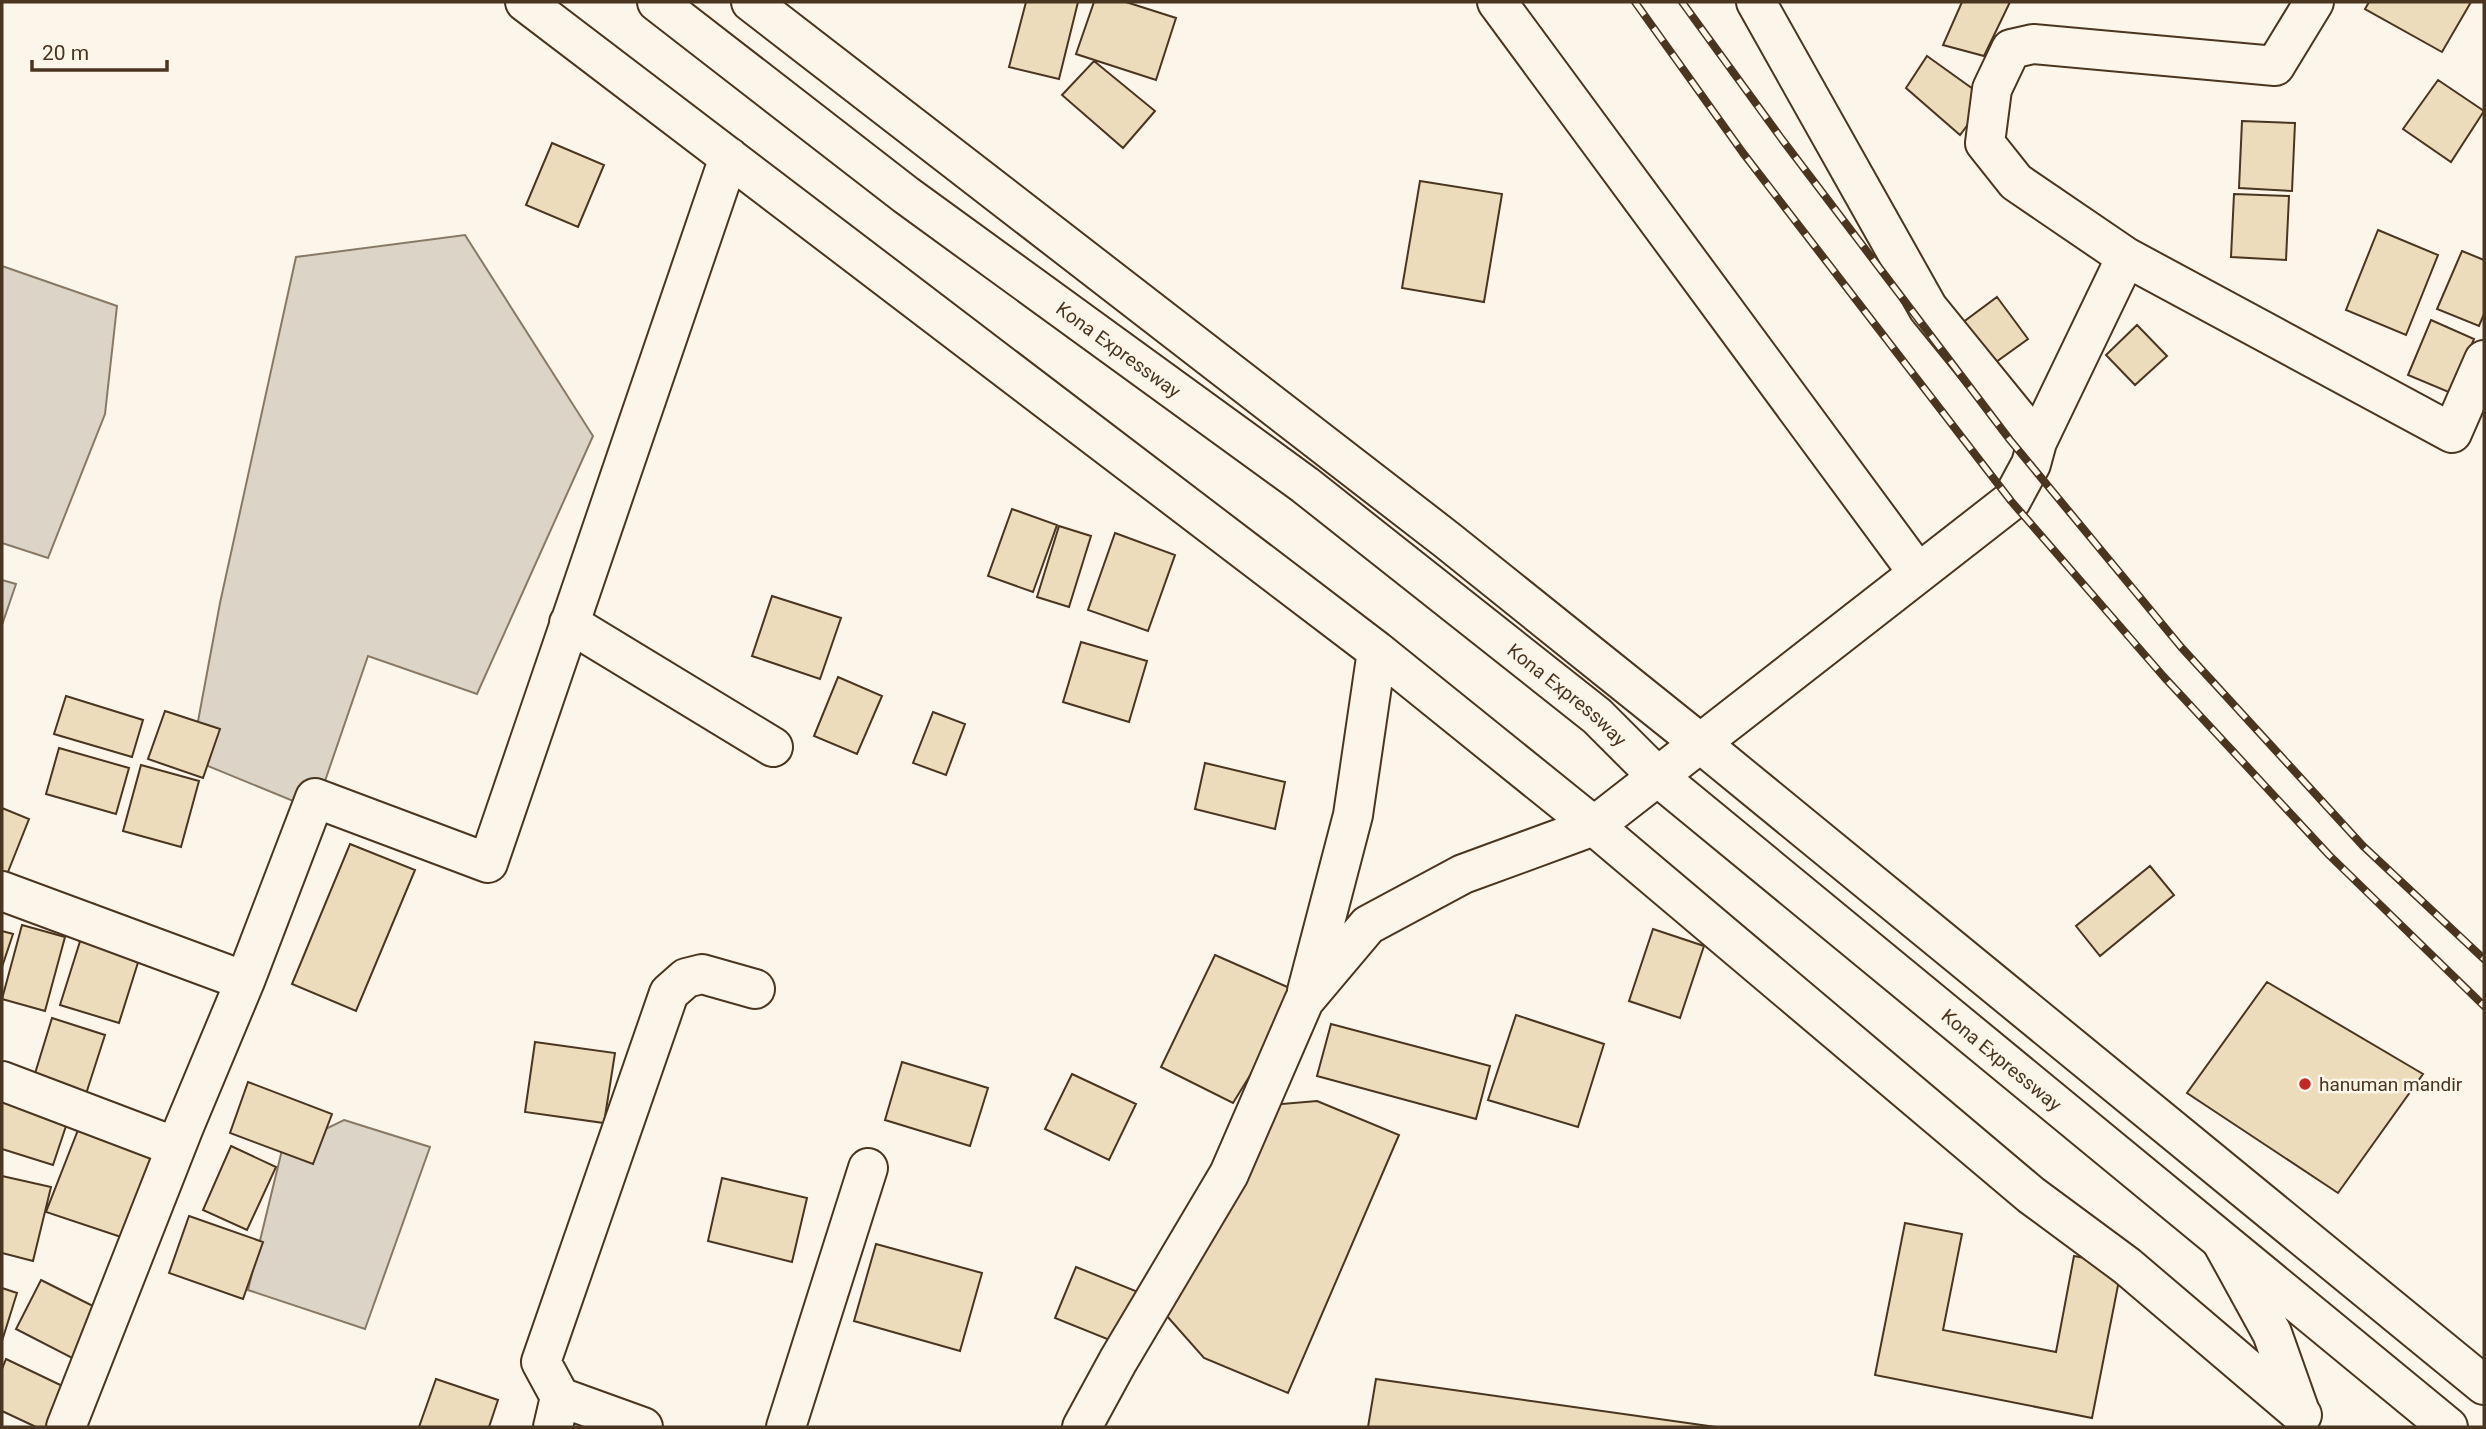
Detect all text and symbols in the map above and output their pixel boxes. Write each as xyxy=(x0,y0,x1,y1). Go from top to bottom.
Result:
scale bar xyxy=(32,28,166,72)
text: 20 m xyxy=(42,41,89,65)
street label: Kona Expressway xyxy=(1052,297,1185,403)
street label: Kona Expressway xyxy=(1503,639,1631,751)
street label: Kona Expressway xyxy=(1937,1004,2066,1116)
place label: hanuman mandir xyxy=(2319,1073,2463,1096)
marker: hanuman mandir xyxy=(2297,1076,2313,1092)

